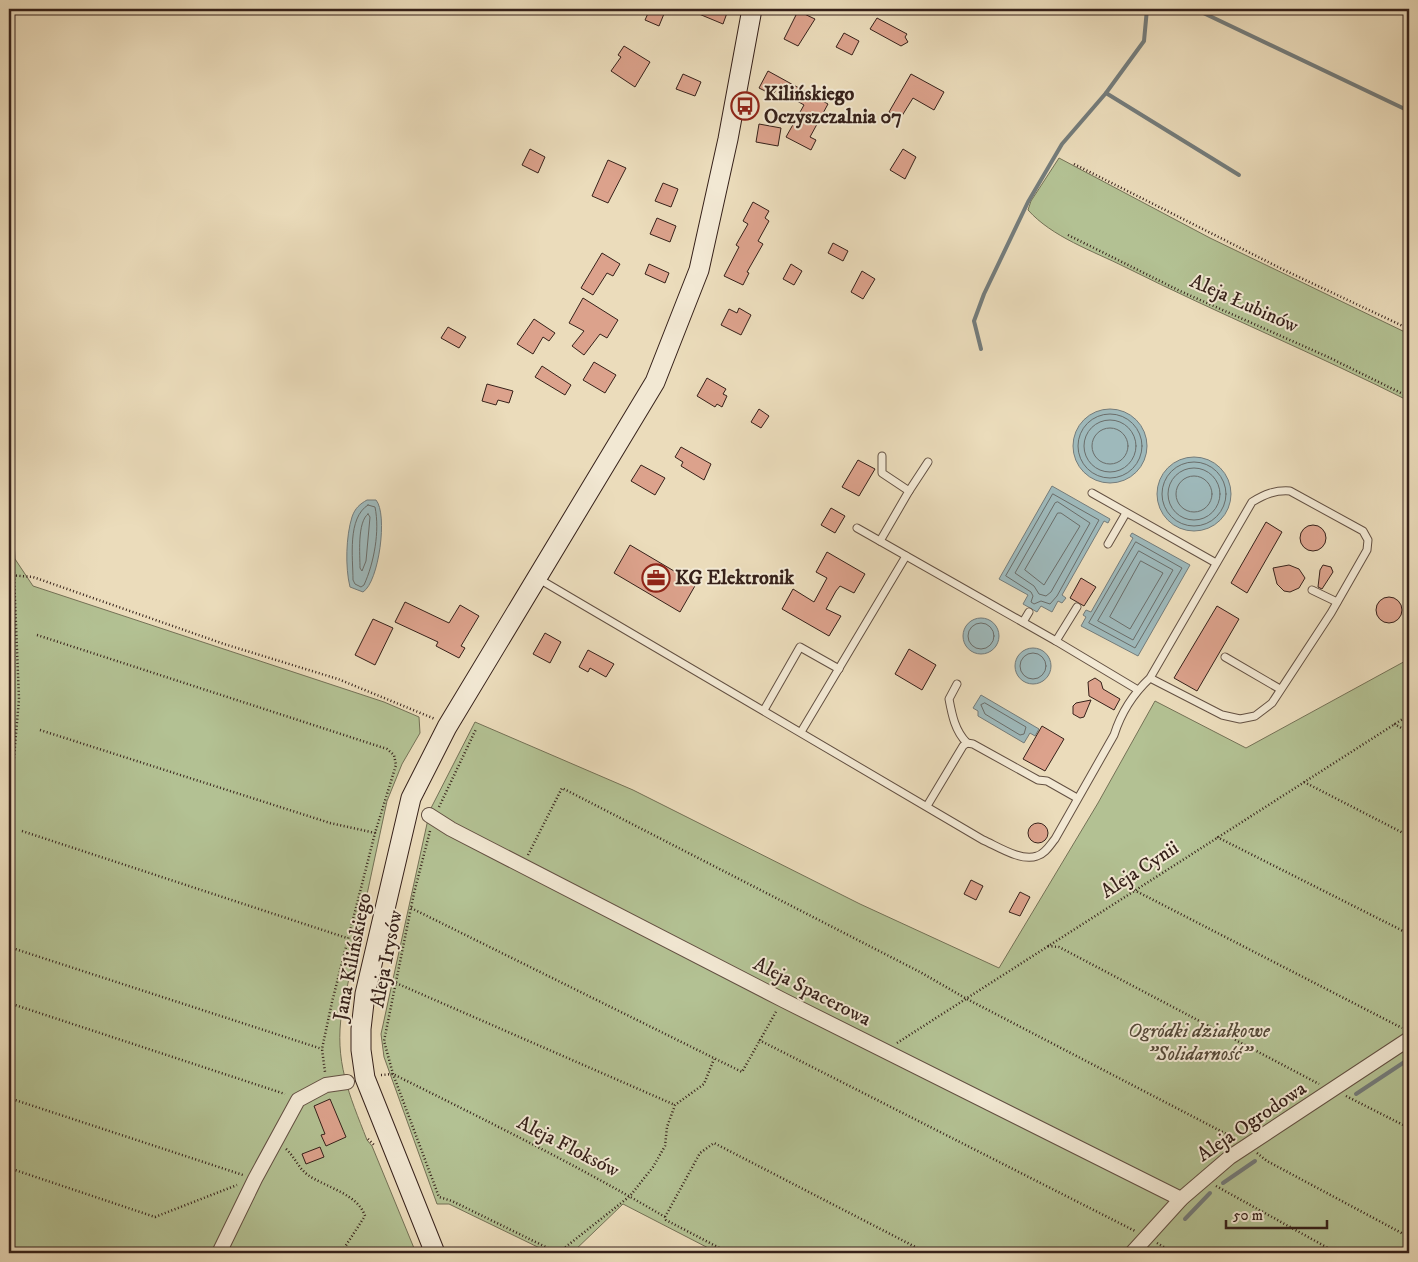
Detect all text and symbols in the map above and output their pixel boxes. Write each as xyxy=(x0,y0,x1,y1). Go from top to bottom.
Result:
place label: Kilińskiego Oczyszczalnia 07 xyxy=(764,82,902,130)
bus stop icon: Kilińskiego Oczyszczalnia 07 xyxy=(730,91,760,121)
street label: Aleja Łubinów xyxy=(1186,269,1302,339)
office icon: KG Elektronik xyxy=(641,563,671,593)
place label: KG Elektronik xyxy=(675,566,795,591)
street label: Aleja Cynii xyxy=(1096,836,1184,904)
street label: Jana Kilińskiego xyxy=(328,891,378,1025)
street label: Aleja Irysów xyxy=(365,908,409,1010)
street label: Aleja Spacerowa xyxy=(749,952,876,1033)
park label: Ogródki działkowe "Solidarność" xyxy=(1128,1019,1271,1067)
street label: Aleja Ogrodowa xyxy=(1193,1076,1312,1168)
street label: Aleja Floksów xyxy=(513,1111,624,1184)
scale bar xyxy=(1226,1197,1327,1229)
text: 50 m xyxy=(1233,1206,1263,1225)

